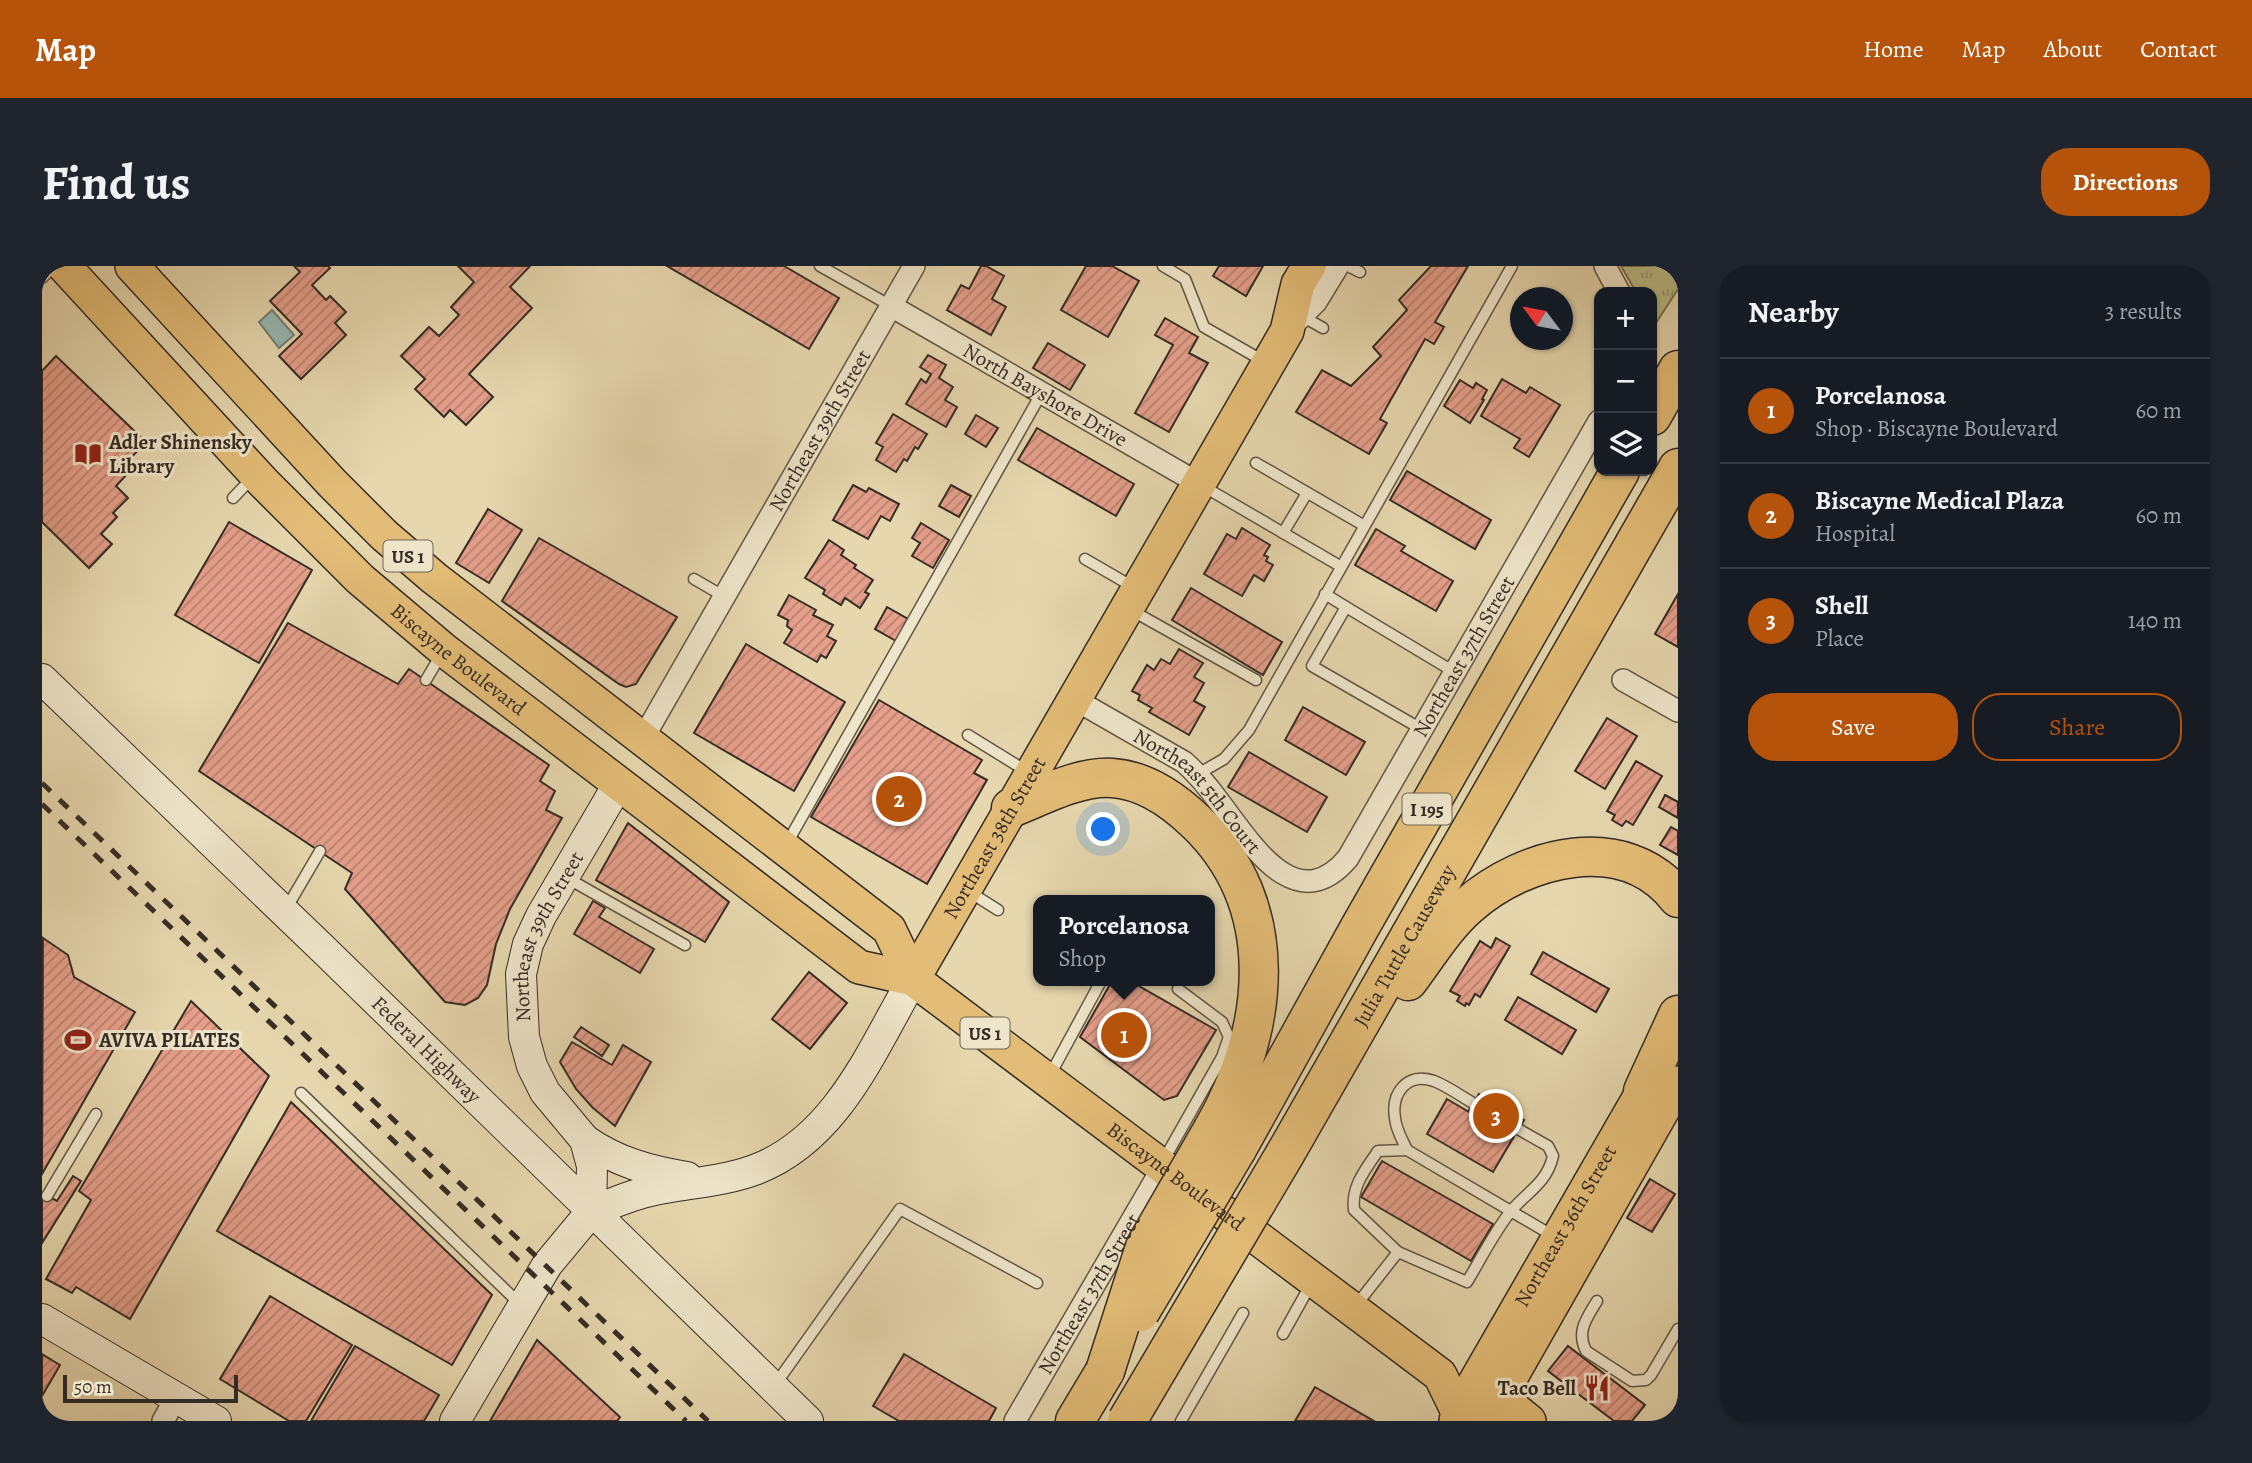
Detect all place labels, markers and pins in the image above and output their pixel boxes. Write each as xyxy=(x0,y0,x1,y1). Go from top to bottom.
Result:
place label: Adler Shinensky Library xyxy=(108,428,253,480)
library icon: Adler Shinensky Library xyxy=(73,439,103,469)
pin: 2 xyxy=(876,773,922,825)
pin: 1 xyxy=(1101,1009,1147,1061)
sports icon: AVIVA PILATES xyxy=(63,1025,93,1055)
place label: AVIVA PILATES xyxy=(98,1026,240,1054)
pin: 3 xyxy=(1473,1090,1519,1142)
restaurant icon: Taco Bell xyxy=(1582,1373,1612,1403)
place label: Taco Bell xyxy=(1498,1374,1576,1402)

